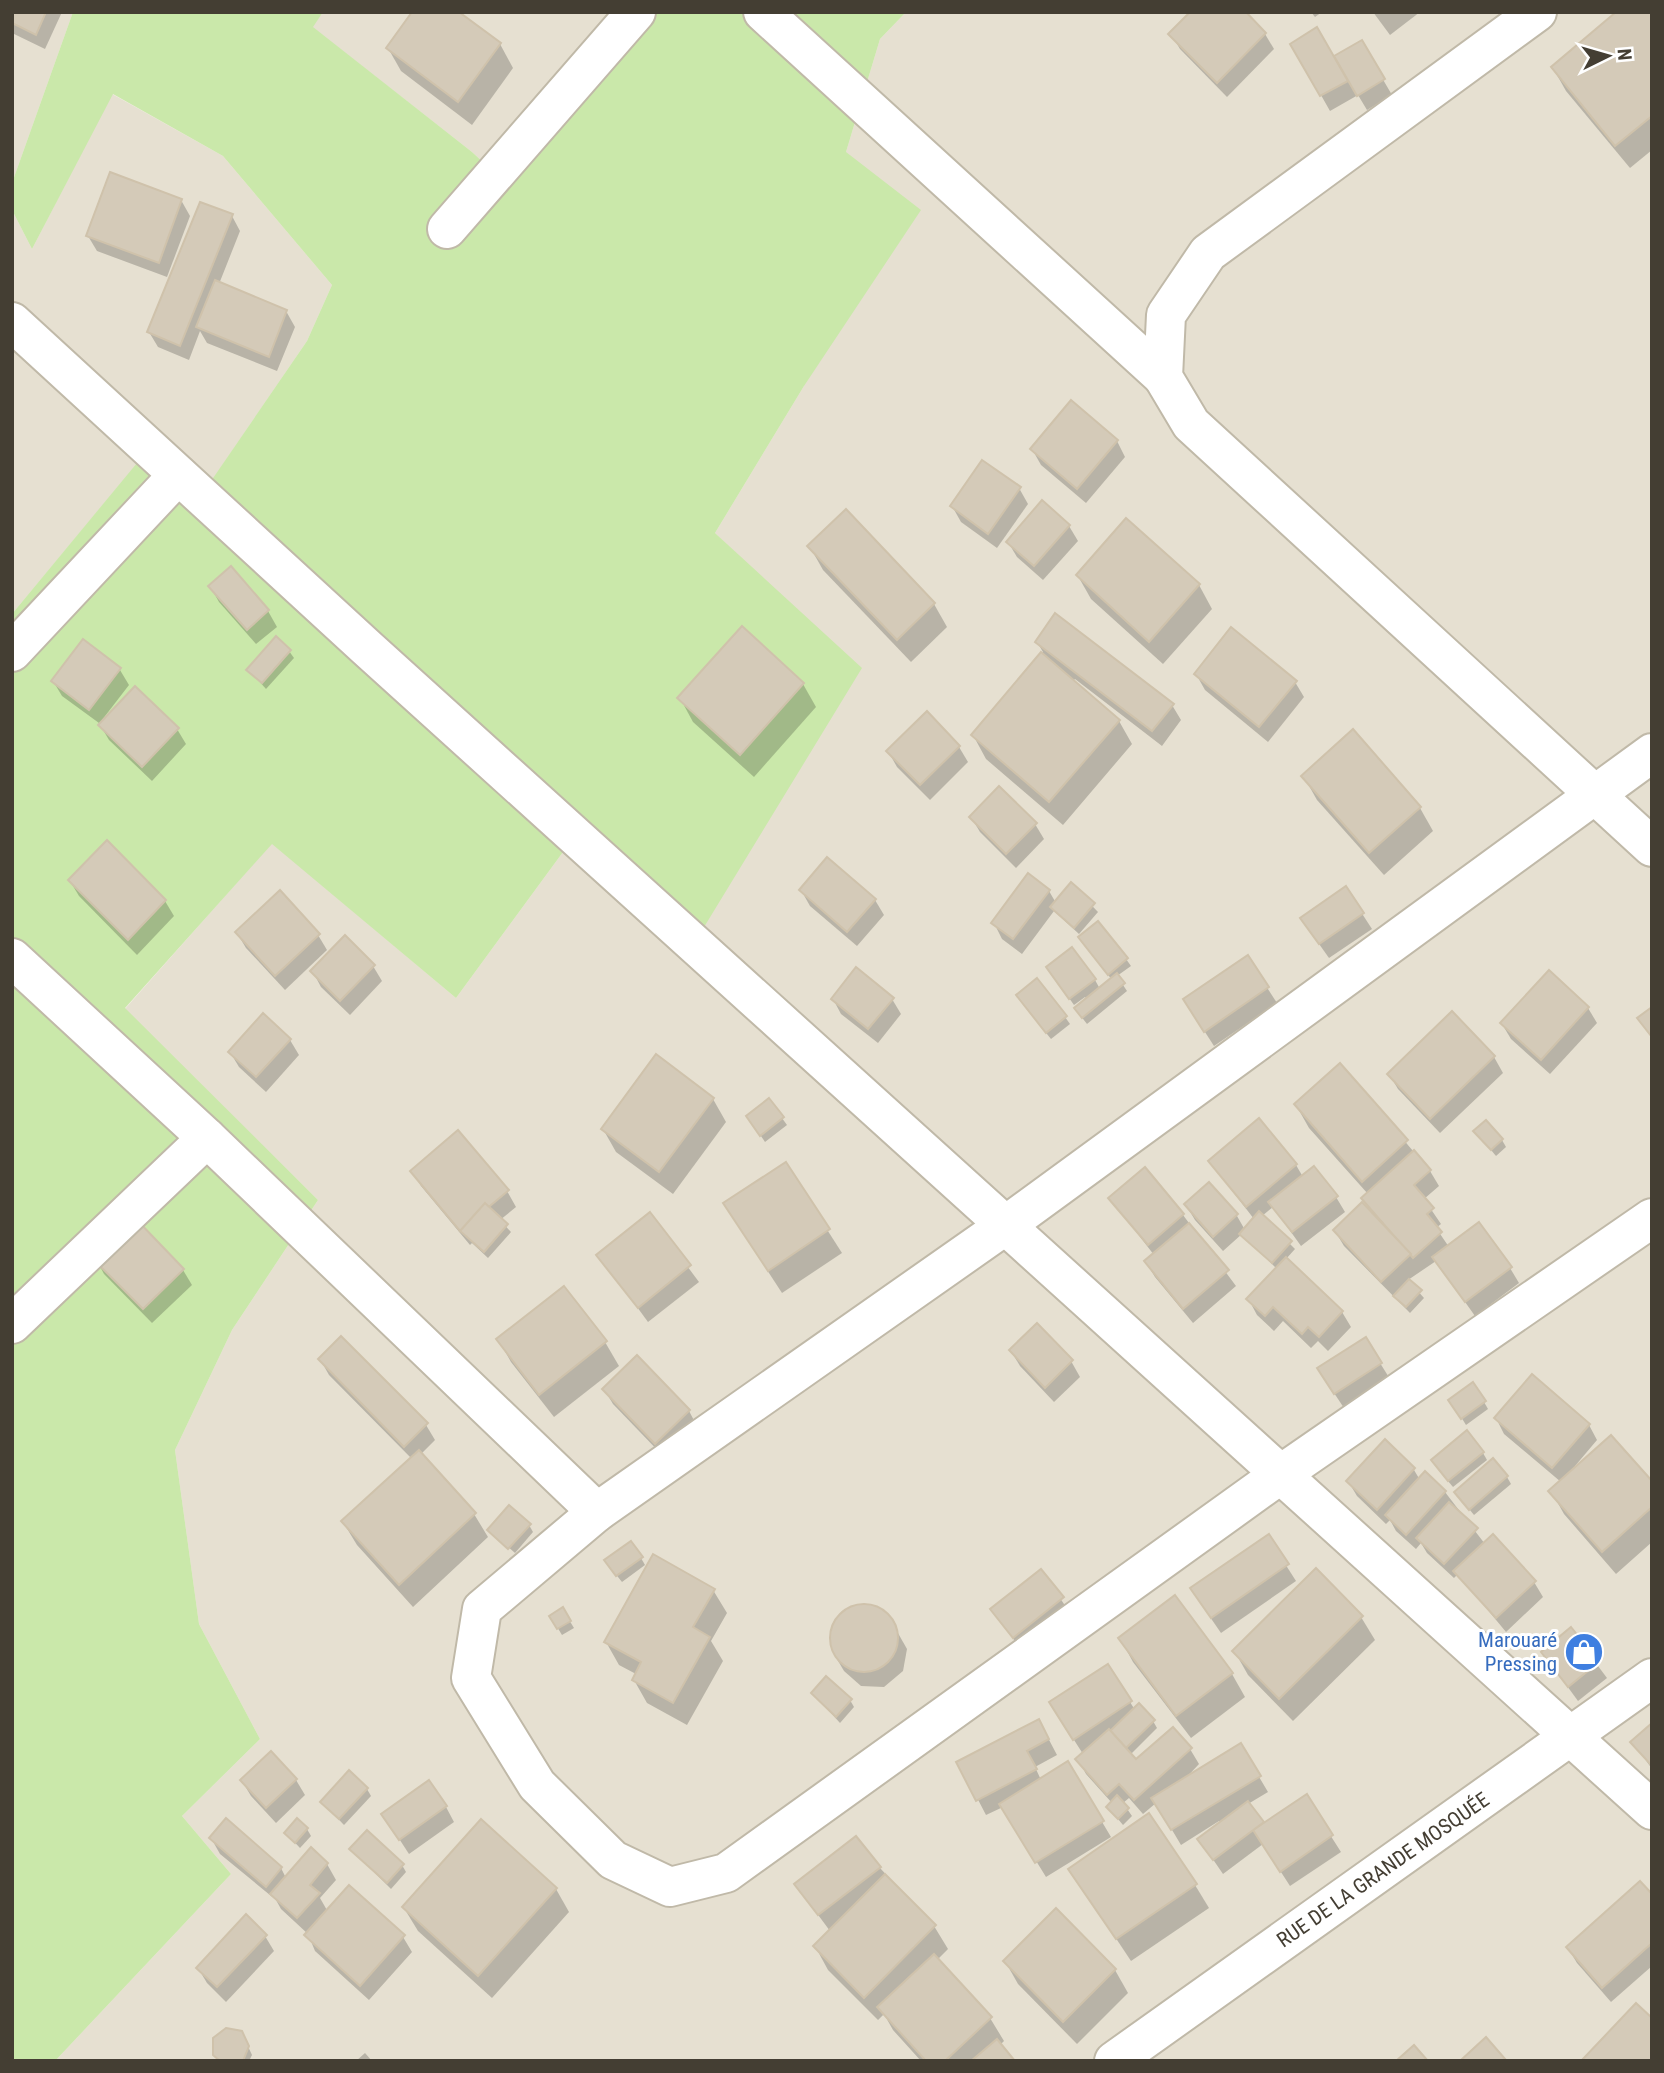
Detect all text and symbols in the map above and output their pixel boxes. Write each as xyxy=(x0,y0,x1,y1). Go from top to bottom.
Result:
north arrow xyxy=(1573,21,1643,91)
text: N xyxy=(1612,48,1636,61)
place label: Marouaré Pressing xyxy=(1478,1628,1557,1676)
shop icon: Marouaré Pressing xyxy=(1563,1631,1605,1673)
street label: RUE DE LA GRANDE MOSQUÉE xyxy=(1272,1788,1494,1952)

